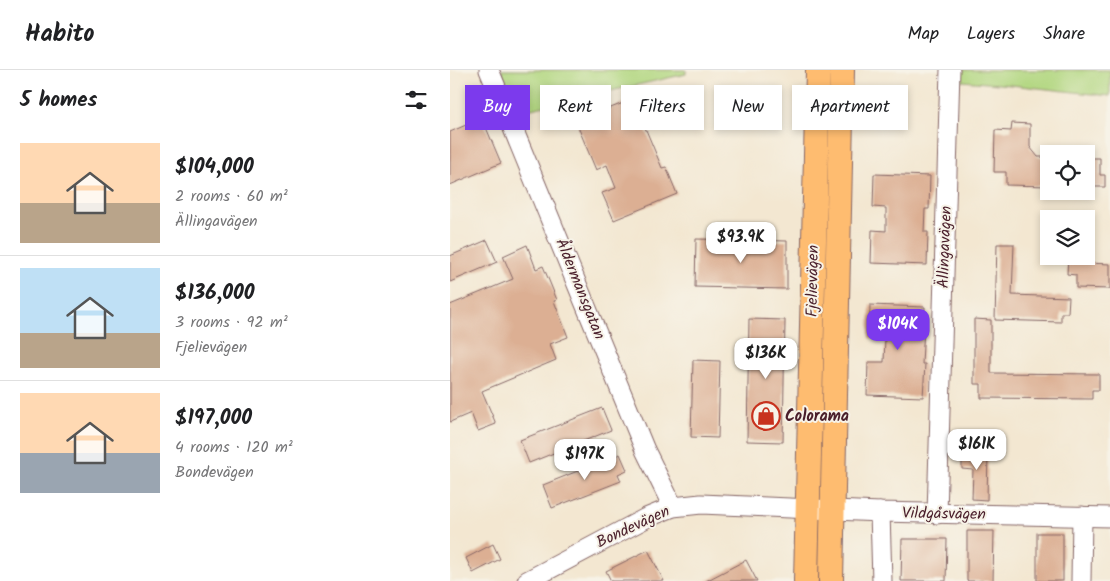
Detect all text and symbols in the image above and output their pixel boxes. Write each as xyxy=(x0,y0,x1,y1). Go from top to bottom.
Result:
text: Habito xyxy=(25,15,94,54)
text: Map xyxy=(908,20,939,49)
text: Layers xyxy=(967,20,1015,49)
text: Share xyxy=(1043,20,1085,49)
text: 5 homes xyxy=(20,84,97,117)
chip: Buy xyxy=(465,85,530,130)
chip: Rent xyxy=(540,85,611,130)
chip: Filters xyxy=(621,85,704,130)
chip: New xyxy=(714,85,782,130)
chip: Apartment xyxy=(792,85,908,130)
icon: filters xyxy=(402,86,430,114)
map controls xyxy=(1040,145,1095,265)
button: locate xyxy=(1040,145,1095,200)
text: $104,000 xyxy=(175,151,254,184)
icon: home xyxy=(60,163,120,223)
text: 2 rooms · 60 m² xyxy=(175,184,288,209)
street label: Ällingavägen xyxy=(931,205,959,289)
text: Ällingavägen xyxy=(175,209,258,234)
button: layers xyxy=(1040,210,1095,265)
pin: $93.9K xyxy=(700,222,782,264)
text: $93.9K xyxy=(717,225,765,250)
street label: Åldermansgatan xyxy=(548,235,612,343)
street label: Fjelievägen xyxy=(800,245,826,317)
text: $136,000 xyxy=(175,277,254,310)
icon: home xyxy=(60,288,120,348)
pin: $104K xyxy=(863,308,933,351)
text: 3 rooms · 92 m² xyxy=(175,310,288,335)
text: $104K xyxy=(878,312,918,337)
text: Fjelievägen xyxy=(175,335,247,360)
pin: $136K xyxy=(731,338,801,380)
text: $136K xyxy=(745,341,787,366)
shop icon: Colorama xyxy=(751,401,781,431)
text: $197,000 xyxy=(175,402,252,435)
place label: Colorama xyxy=(785,404,849,429)
icon: home xyxy=(60,413,120,473)
pin: $161K xyxy=(942,428,1012,471)
text: $161K xyxy=(958,432,996,457)
text: 4 rooms · 120 m² xyxy=(175,435,293,460)
pin: $197K xyxy=(550,438,620,481)
text: $197K xyxy=(565,442,605,467)
text: Bondevägen xyxy=(175,460,254,485)
street label: Bondevägen xyxy=(592,499,674,555)
street label: Vildgåsvägen xyxy=(902,501,986,527)

